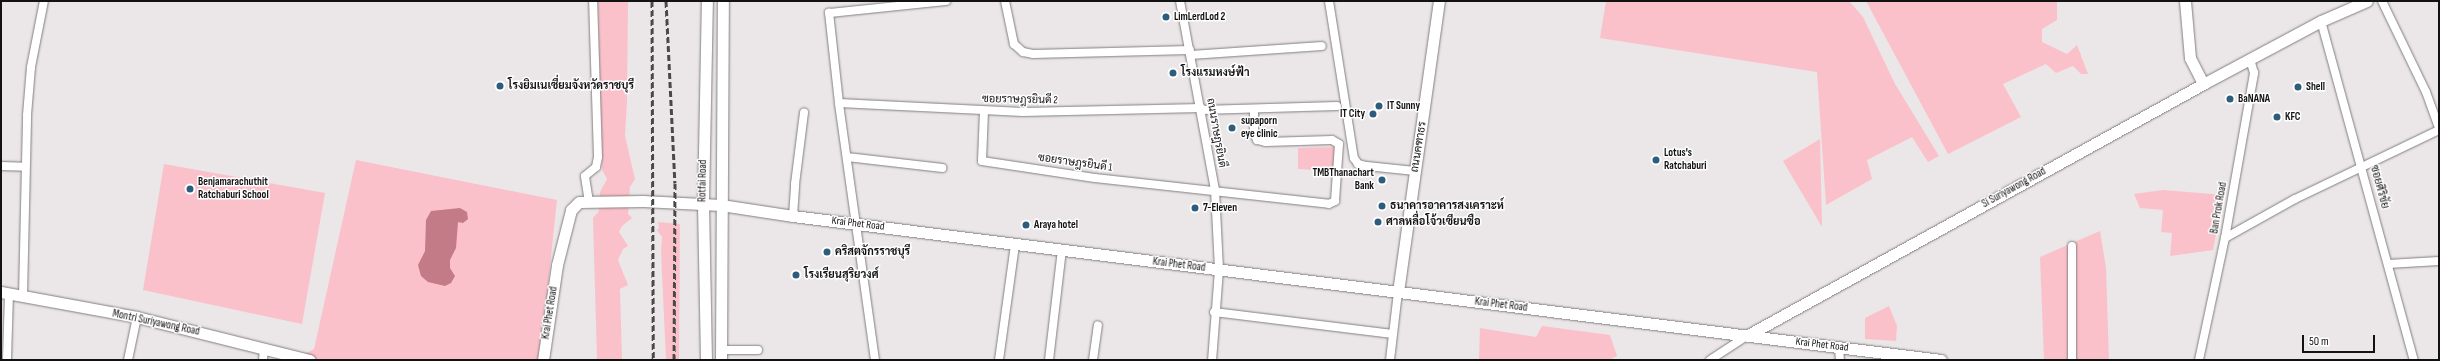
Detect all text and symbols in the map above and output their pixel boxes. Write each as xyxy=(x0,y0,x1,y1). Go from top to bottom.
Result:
place label: LimLerdLod 2 xyxy=(1174,10,1225,24)
marker: LimLerdLod 2 xyxy=(1161,12,1171,22)
place label: โรงแรมหงษ์ฟ้า xyxy=(1181,66,1249,80)
marker: โรงแรมหงษ์ฟ้า xyxy=(1168,68,1178,78)
place label: โรงยิมเนเซี่ยมจังหวัดราชบุรี xyxy=(508,79,634,93)
place label: Shell xyxy=(2306,80,2325,94)
marker: โรงยิมเนเซี่ยมจังหวัดราชบุรี xyxy=(495,81,505,91)
marker: Shell xyxy=(2293,82,2303,92)
place label: BaNANA xyxy=(2238,92,2270,106)
street label: ซอยราษฎรยินดี 2 xyxy=(982,93,1058,107)
marker: BaNANA xyxy=(2225,94,2235,104)
street label: ถนนราษฎรยินดี xyxy=(1203,97,1229,169)
place label: IT Sunny xyxy=(1387,99,1420,113)
marker: IT Sunny xyxy=(1374,101,1384,111)
place label: IT City xyxy=(1340,107,1365,121)
marker: IT City xyxy=(1368,109,1378,119)
place label: KFC xyxy=(2285,110,2300,124)
marker: KFC xyxy=(2272,112,2282,122)
place label: supaporn eye clinic xyxy=(1241,115,1278,141)
street label: ถนนคฑาธร xyxy=(1408,121,1430,173)
marker: supaporn eye clinic xyxy=(1226,122,1238,134)
place label: Lotus's Ratchaburi xyxy=(1664,147,1707,173)
street label: ซอยราษฎรยินดี 1 xyxy=(1037,151,1113,175)
marker: Lotus's Ratchaburi xyxy=(1651,155,1661,165)
street label: Rotfai Road xyxy=(696,160,710,202)
street label: ซอยศิริชัย xyxy=(2367,164,2391,210)
street label: Si Suriyawong Road xyxy=(1980,165,2048,211)
place label: TMBThanachart Bank xyxy=(1312,167,1374,193)
marker: TMBThanachart Bank xyxy=(1377,175,1387,185)
place label: Benjamarachuthit Ratchaburi School xyxy=(198,176,269,202)
street label: Ban Prok Road xyxy=(2208,181,2230,235)
marker: Benjamarachuthit Ratchaburi School xyxy=(185,184,195,194)
place label: ธนาคารอาคารสงเคราะห์ xyxy=(1390,199,1504,213)
place label: 7-Eleven xyxy=(1203,201,1237,215)
marker: ธนาคารอาคารสงเคราะห์ xyxy=(1377,201,1387,211)
marker: 7-Eleven xyxy=(1190,203,1200,213)
street label: Krai Phet Road xyxy=(831,214,885,234)
place label: ศาลหลื่อโจ้วเซียนซือ xyxy=(1386,215,1481,229)
marker: ศาลหลื่อโจ้วเซียนซือ xyxy=(1373,217,1383,227)
place label: Araya hotel xyxy=(1034,218,1078,232)
marker: Araya hotel xyxy=(1021,220,1031,230)
place label: คริสตจักรราชบุรี xyxy=(835,245,910,259)
marker: คริสตจักรราชบุรี xyxy=(822,247,832,257)
street label: Krai Phet Road xyxy=(1152,255,1206,275)
place label: โรงเรียนสุริยวงศ์ xyxy=(804,268,879,282)
marker: โรงเรียนสุริยวงศ์ xyxy=(791,270,801,280)
street label: Krai Phet Road xyxy=(539,286,561,340)
street label: Krai Phet Road xyxy=(1474,295,1528,315)
street label: Montri Suriyawong Road xyxy=(111,307,201,339)
scale bar xyxy=(2304,327,2377,353)
text: 50 m xyxy=(2309,334,2329,349)
street label: Krai Phet Road xyxy=(1795,335,1849,355)

